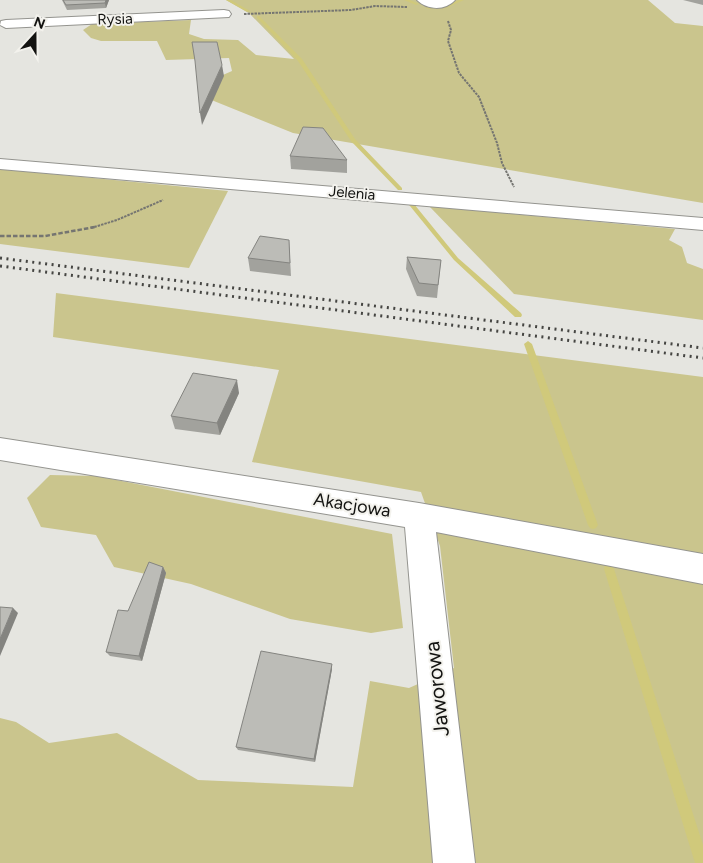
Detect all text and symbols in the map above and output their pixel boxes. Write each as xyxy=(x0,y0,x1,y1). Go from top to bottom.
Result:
street label: Rysia xyxy=(97,9,133,29)
north arrow xyxy=(10,10,60,60)
text: N xyxy=(31,13,48,33)
street label: Jelenia xyxy=(328,182,376,204)
street label: Akacjowa xyxy=(312,488,392,522)
street label: Jaworowa xyxy=(419,640,454,738)

